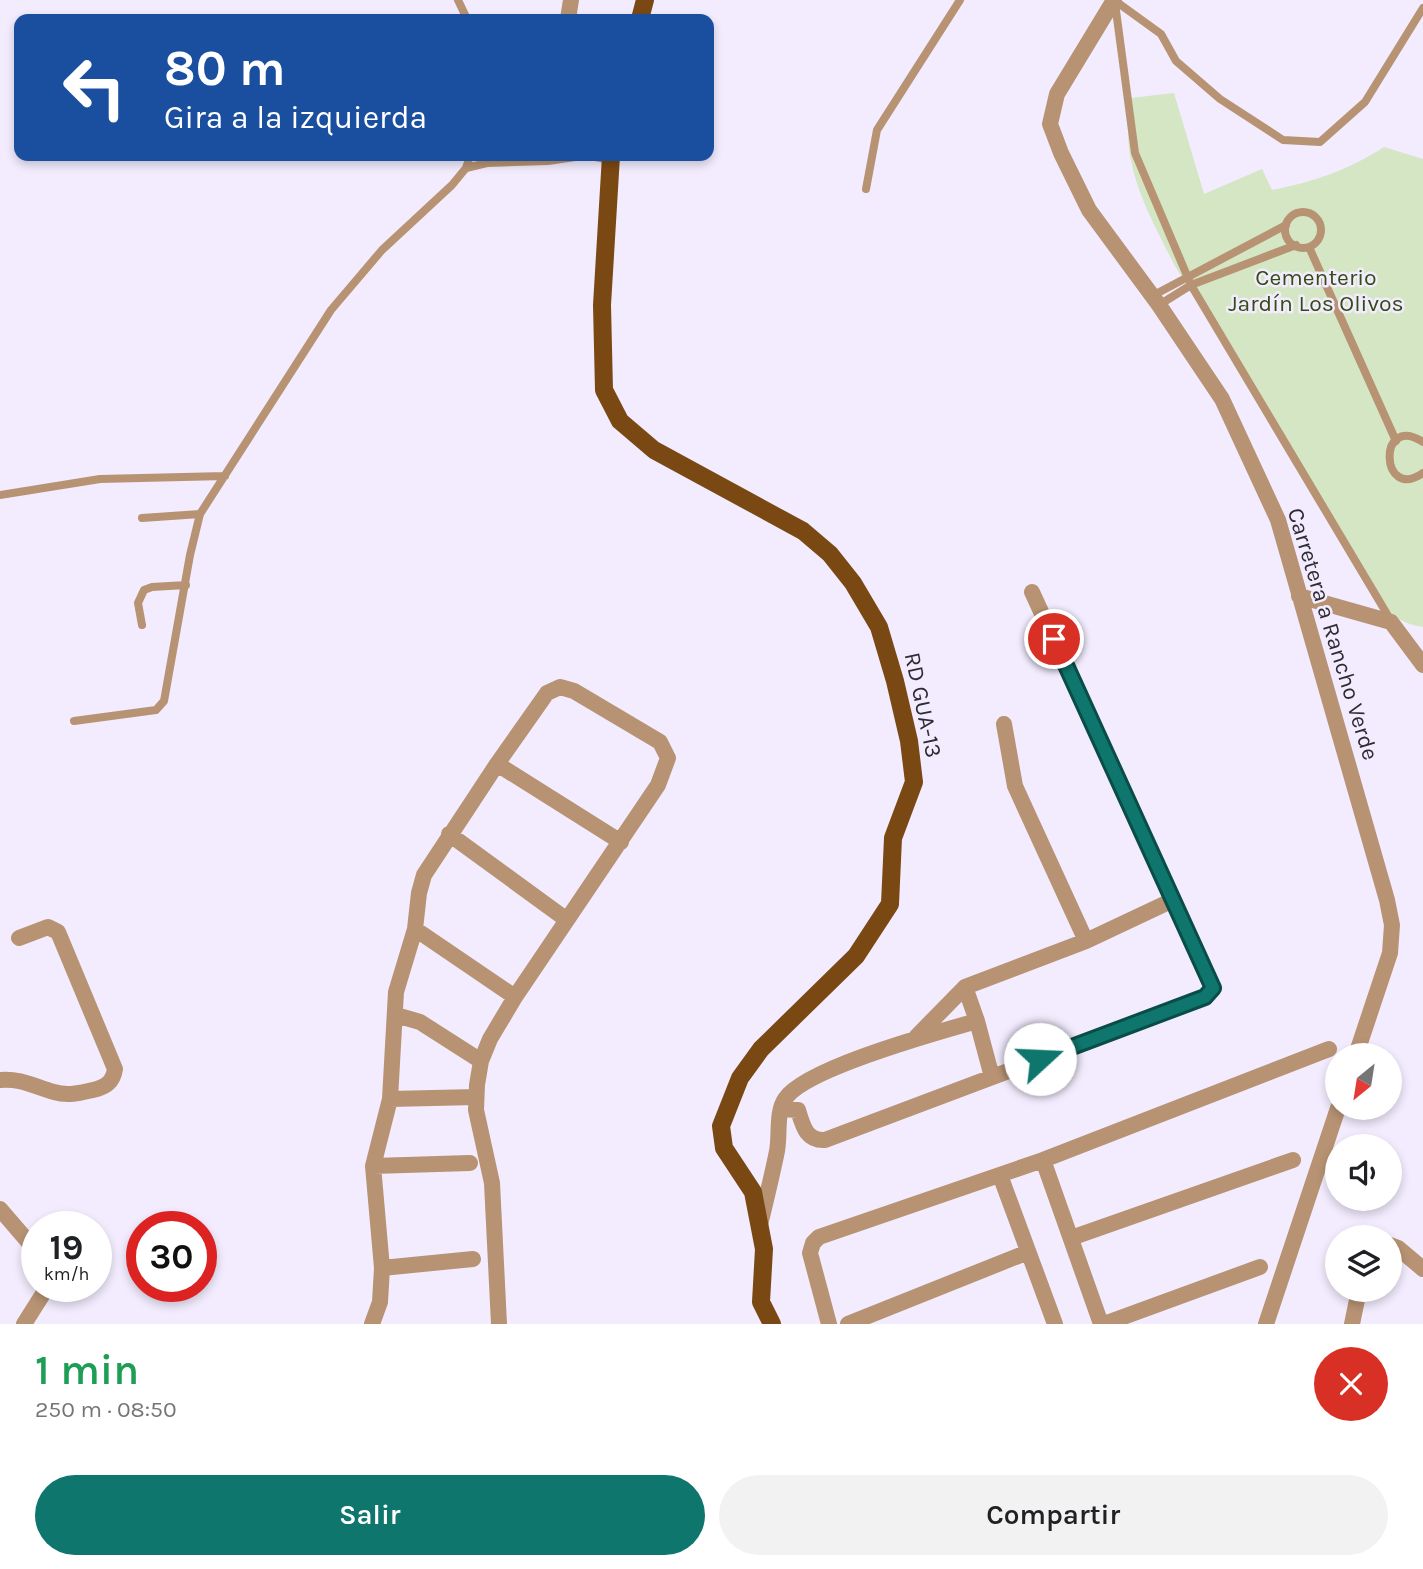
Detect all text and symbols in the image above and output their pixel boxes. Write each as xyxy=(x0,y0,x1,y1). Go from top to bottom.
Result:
text: 80 m xyxy=(164,40,286,97)
icon: left xyxy=(49,42,140,133)
text: Gira a la izquierda xyxy=(164,99,427,136)
park label: Cementerio Jardín Los Olivos xyxy=(1228,264,1404,317)
street label: Carretera a Rancho Verde xyxy=(1282,505,1384,763)
pin xyxy=(1024,609,1084,669)
icon: arrive xyxy=(1035,620,1073,658)
street label: RD GUA-13 xyxy=(899,650,947,760)
position arrow xyxy=(1003,1022,1077,1096)
north arrow xyxy=(1325,1043,1402,1120)
map controls xyxy=(1325,1043,1402,1302)
button: sound xyxy=(1325,1134,1402,1211)
speed limit sign: 30 xyxy=(126,1211,217,1302)
button: layers xyxy=(1325,1225,1402,1302)
text: 19 xyxy=(50,1227,83,1268)
text: km/h xyxy=(44,1263,89,1285)
text: 1 min xyxy=(35,1345,139,1395)
button: close xyxy=(1314,1347,1388,1421)
text: 250 m · 08:50 xyxy=(35,1396,177,1423)
button: Salir xyxy=(35,1475,705,1555)
button: Compartir xyxy=(719,1475,1388,1555)

